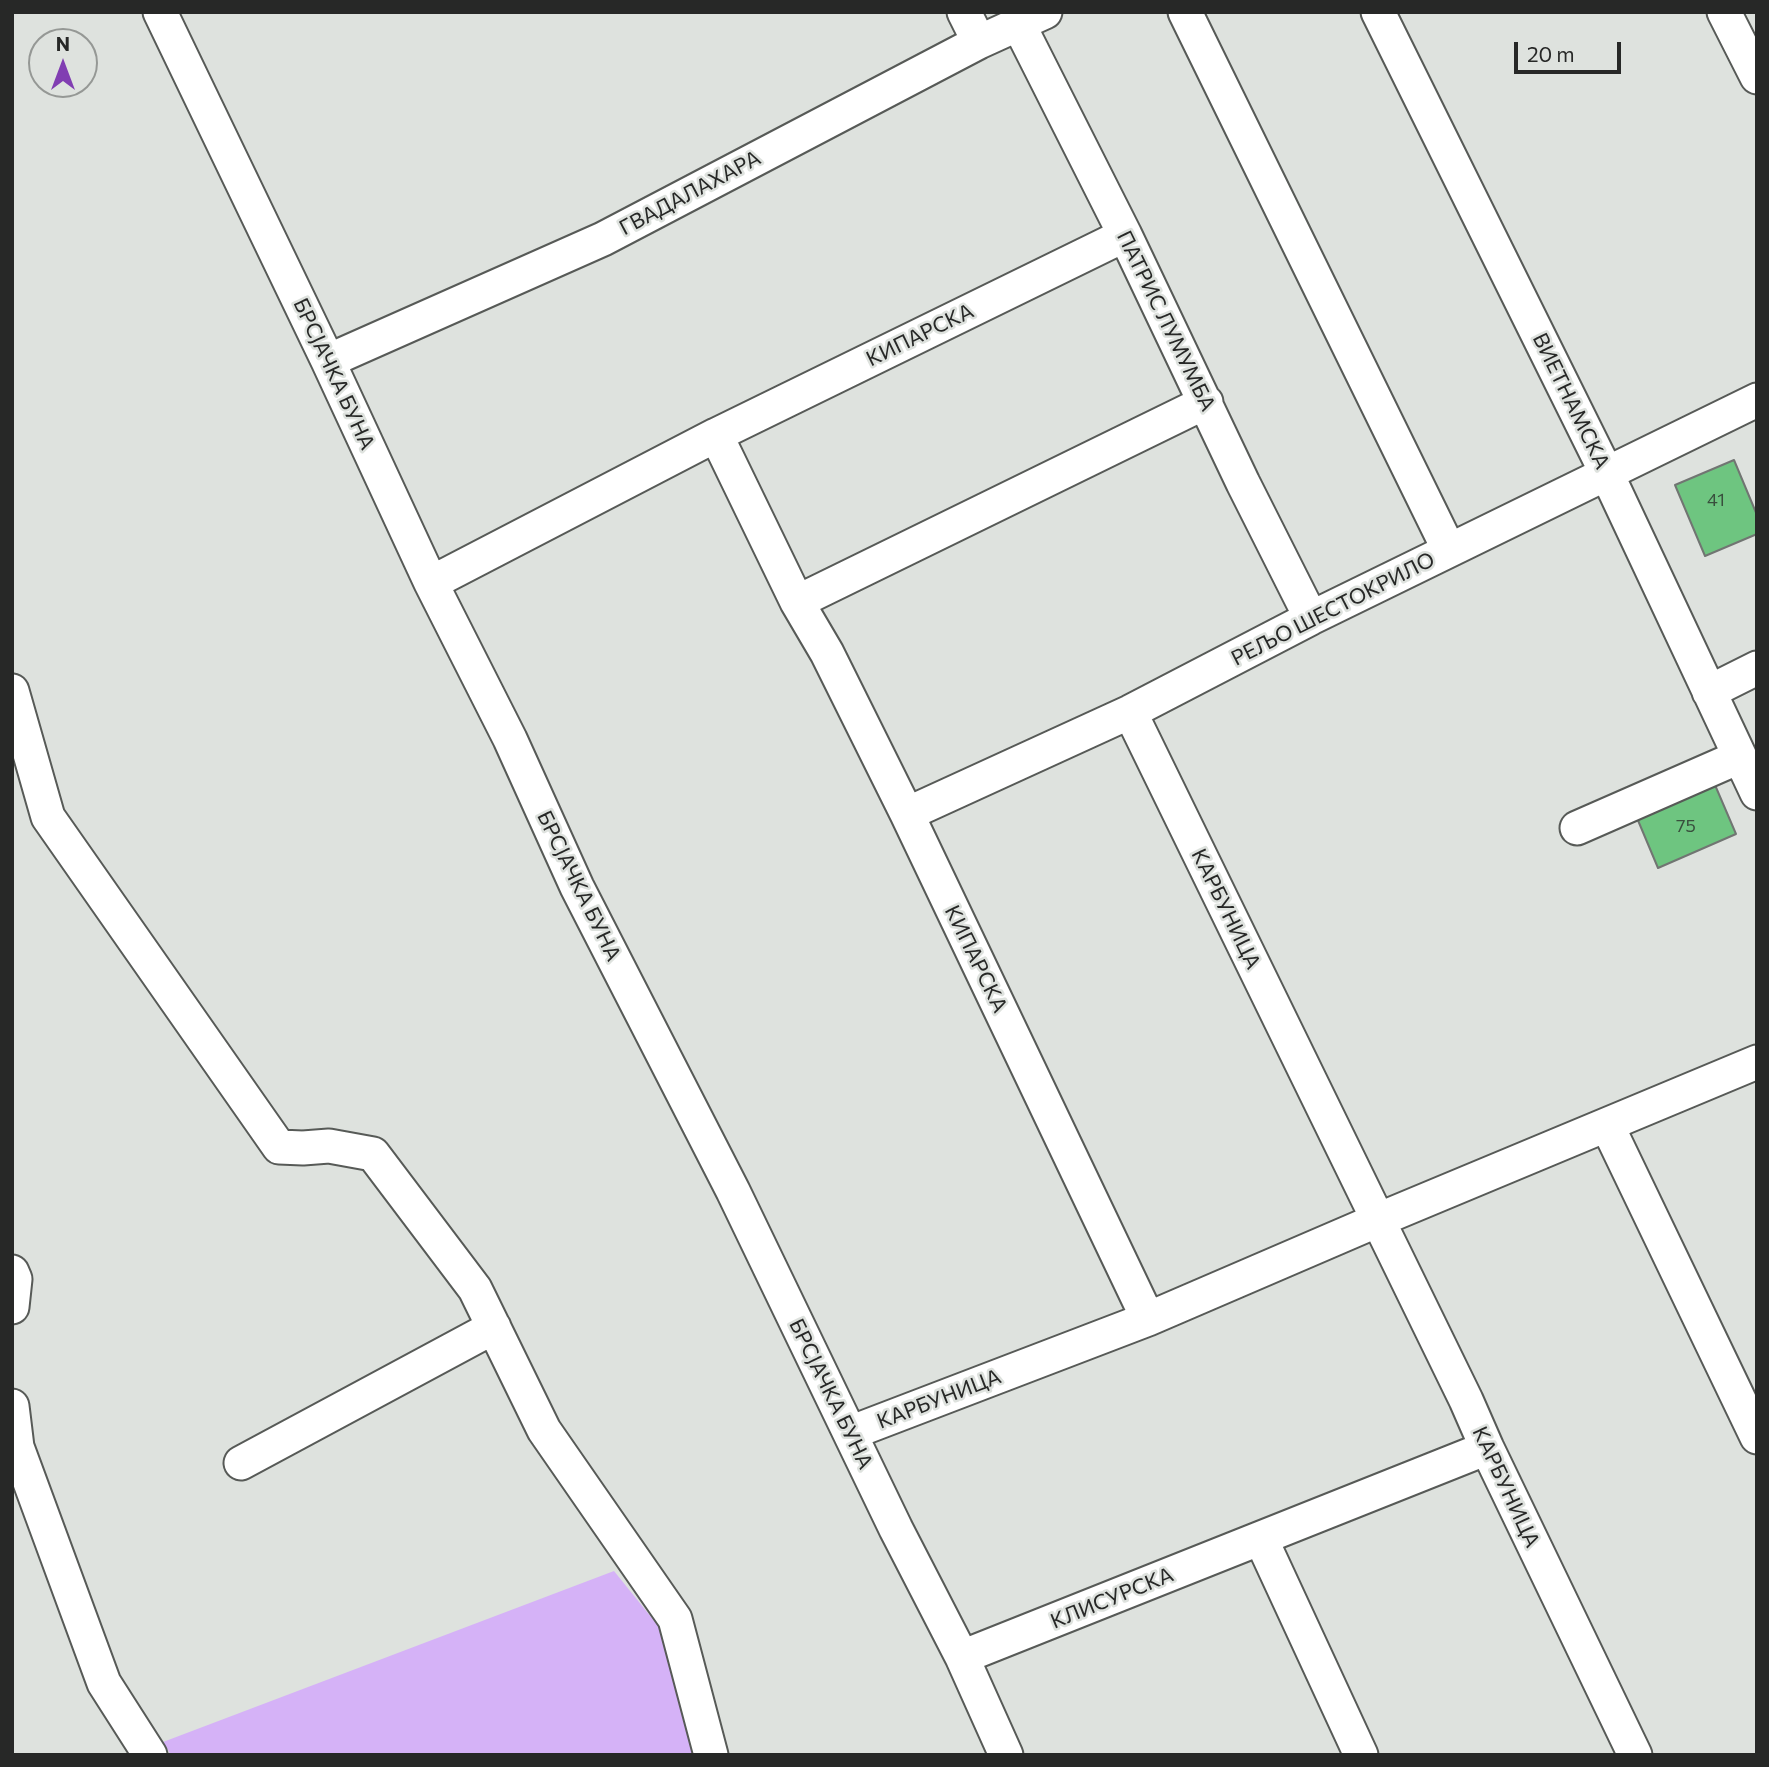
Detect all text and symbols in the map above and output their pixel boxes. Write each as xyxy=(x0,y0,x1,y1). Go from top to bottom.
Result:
north arrow xyxy=(28,28,98,98)
scale bar xyxy=(1517,28,1624,72)
text: N xyxy=(56,32,70,55)
text: 20 m xyxy=(1527,41,1575,66)
street label: ГВАДАЛАХАРА xyxy=(615,145,765,241)
street label: ПАТРИС ЛУМУМБА xyxy=(1111,227,1221,415)
street label: БРСЈАЧКА БУНА xyxy=(288,294,380,454)
street label: КИПАРСКА xyxy=(862,298,978,372)
street label: ВИЕТНАМСКА xyxy=(1527,329,1615,473)
house number: 41 xyxy=(1707,489,1725,511)
street label: РЕЉО ШЕСТОКРИЛО xyxy=(1227,547,1439,671)
street label: БРСЈАЧКА БУНА xyxy=(532,807,626,965)
house number: 75 xyxy=(1676,815,1696,837)
street label: КАРБУНИЦА xyxy=(1186,845,1266,973)
street label: КИПАРСКА xyxy=(939,901,1013,1017)
street label: БРСЈАЧКА БУНА xyxy=(784,1315,878,1473)
street label: КАРБУНИЦА xyxy=(873,1364,1005,1434)
street label: КАРБУНИЦА xyxy=(1467,1422,1545,1552)
street label: КЛИСУРСКА xyxy=(1047,1562,1177,1634)

